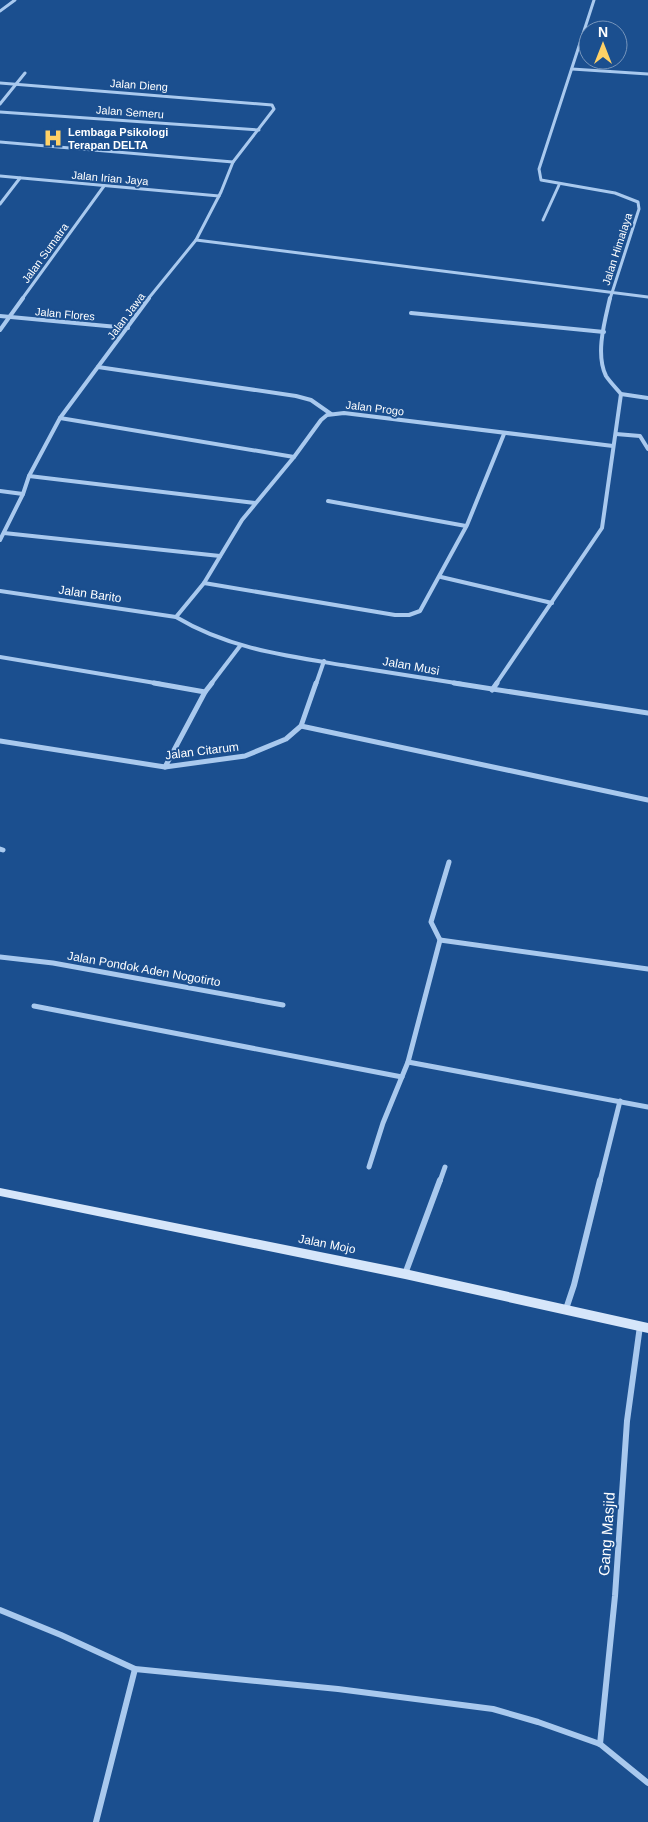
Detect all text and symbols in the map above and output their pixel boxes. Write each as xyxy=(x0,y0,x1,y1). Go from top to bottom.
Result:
north arrow xyxy=(578,20,628,70)
text: N xyxy=(598,24,608,40)
street label: Jalan Dieng xyxy=(110,77,168,93)
street label: Jalan Semeru xyxy=(96,104,164,120)
place label: Lembaga Psikologi Terapan DELTA xyxy=(68,126,168,151)
hospital icon: Lembaga Psikologi Terapan DELTA xyxy=(42,127,64,149)
street label: Jalan Irian Jaya xyxy=(71,169,150,187)
street label: Jalan Himalaya xyxy=(600,211,635,287)
street label: Jalan Sumatra xyxy=(19,220,71,285)
street label: Jalan Jawa xyxy=(105,290,148,342)
street label: Jalan Flores xyxy=(35,305,96,323)
street label: Jalan Progo xyxy=(345,398,405,418)
street label: Jalan Barito xyxy=(58,583,123,605)
street label: Jalan Musi xyxy=(382,654,440,678)
street label: Jalan Citarum xyxy=(164,740,240,762)
street label: Jalan Pondok Aden Nogotirto xyxy=(66,949,222,989)
street label: Jalan Mojo xyxy=(297,1232,357,1256)
street label: Gang Masjid xyxy=(595,1491,618,1577)

